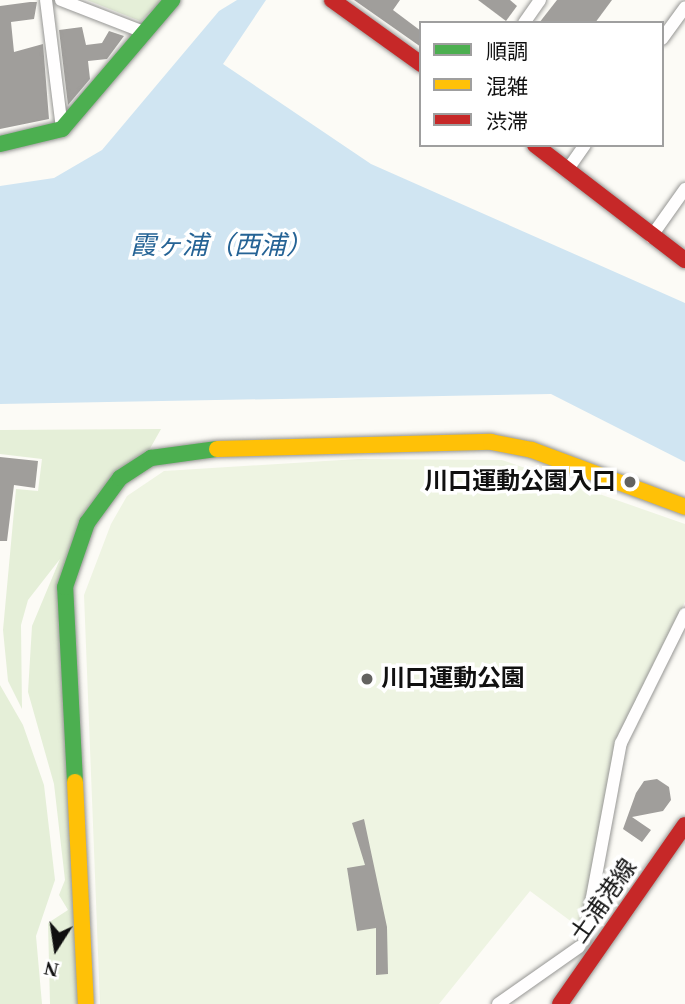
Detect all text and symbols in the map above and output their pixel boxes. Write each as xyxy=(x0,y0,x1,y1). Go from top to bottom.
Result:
legend xyxy=(419,21,664,147)
text: 順調 xyxy=(486,40,528,64)
text: 混雑 xyxy=(486,75,528,99)
text: 渋滞 xyxy=(486,110,528,134)
water label: 霞ヶ浦（西浦） xyxy=(130,230,312,262)
place label: 川口運動公園入口 xyxy=(424,468,616,496)
marker: 川口運動公園入口 xyxy=(622,474,638,490)
place label: 川口運動公園 xyxy=(381,665,525,693)
marker: 川口運動公園 xyxy=(359,671,375,687)
street label: 土浦港線 xyxy=(565,853,643,949)
north arrow xyxy=(21,913,91,983)
text: N xyxy=(43,957,60,981)

